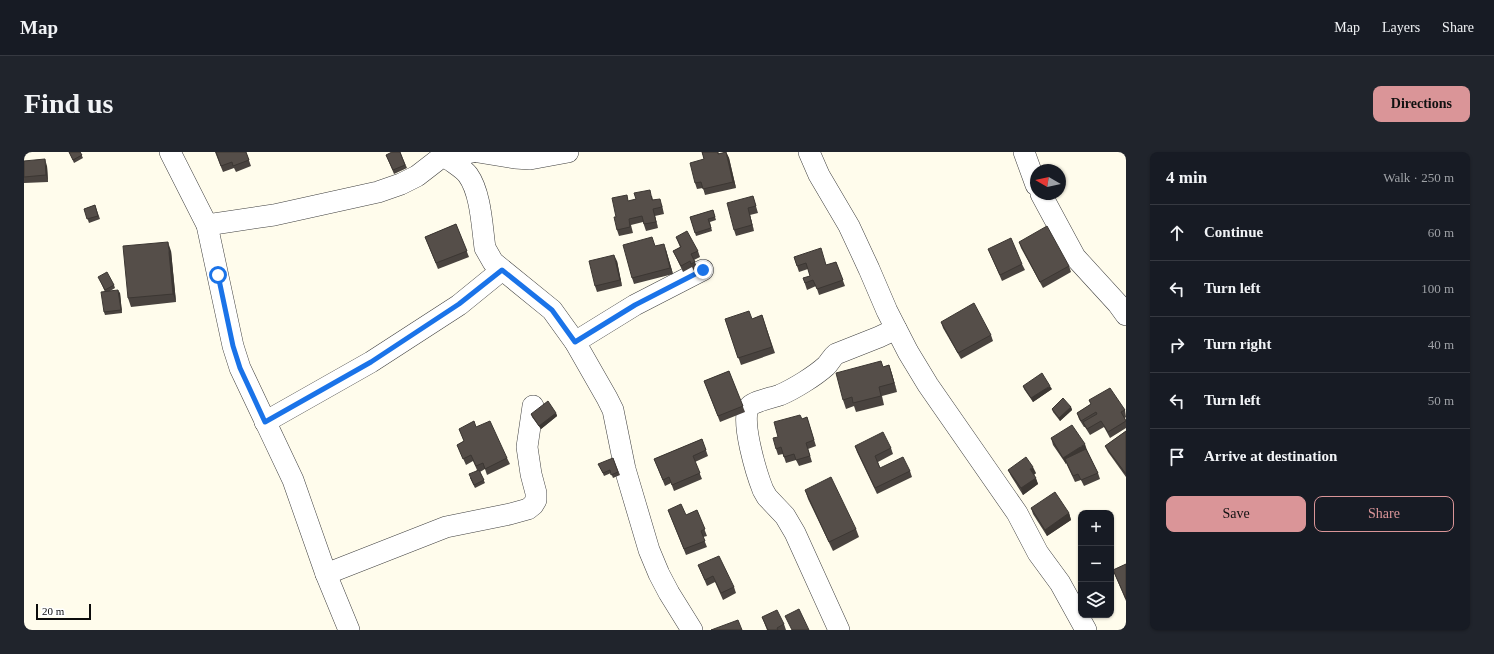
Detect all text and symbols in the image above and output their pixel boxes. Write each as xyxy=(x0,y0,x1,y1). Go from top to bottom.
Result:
text: Map xyxy=(20,17,58,38)
text: Map xyxy=(1334,20,1360,35)
text: Layers xyxy=(1382,20,1420,35)
text: Share xyxy=(1442,20,1474,35)
button: Directions xyxy=(1373,86,1470,122)
text: Find us xyxy=(24,88,114,119)
north arrow xyxy=(1030,164,1066,200)
text: 4 min xyxy=(1166,168,1207,187)
text: Walk · 250 m xyxy=(1383,170,1454,185)
icon: ahead xyxy=(1166,222,1188,244)
text: Continue xyxy=(1204,224,1263,240)
text: 60 m xyxy=(1428,225,1454,240)
route end xyxy=(694,261,712,279)
route start xyxy=(209,266,227,284)
icon: left xyxy=(1166,278,1188,300)
text: Turn left xyxy=(1204,280,1261,296)
text: 100 m xyxy=(1421,281,1454,296)
icon: right xyxy=(1166,334,1188,356)
text: Turn right xyxy=(1204,336,1271,352)
text: 40 m xyxy=(1428,337,1454,352)
icon: left xyxy=(1166,390,1188,412)
text: Turn left xyxy=(1204,392,1261,408)
text: 50 m xyxy=(1428,393,1454,408)
icon: arrive xyxy=(1166,446,1188,468)
text: Arrive at destination xyxy=(1204,448,1337,464)
button: Save xyxy=(1166,496,1306,532)
button: Share xyxy=(1314,496,1454,532)
map controls xyxy=(1078,510,1114,618)
button: + xyxy=(1078,510,1114,546)
button: − xyxy=(1078,546,1114,582)
button: layers xyxy=(1078,582,1114,618)
scale bar xyxy=(36,602,91,621)
text: 20 m xyxy=(42,605,64,617)

